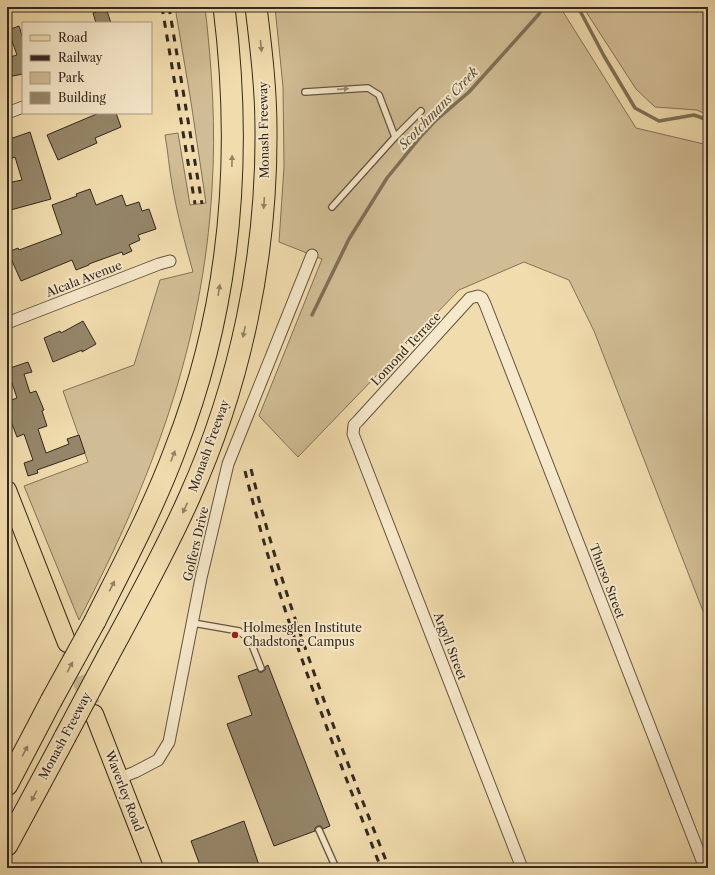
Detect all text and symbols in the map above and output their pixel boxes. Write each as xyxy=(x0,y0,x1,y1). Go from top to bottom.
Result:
legend xyxy=(22,22,152,114)
text: Road xyxy=(58,30,88,45)
one-way arrow xyxy=(258,40,264,52)
text: Railway xyxy=(58,50,103,65)
water label: Scotchmans Creek xyxy=(394,63,481,153)
text: Park xyxy=(58,70,85,85)
street label: Monash Freeway xyxy=(255,81,272,179)
one-way arrow xyxy=(337,86,350,93)
text: Building xyxy=(58,90,106,105)
one-way arrow xyxy=(229,155,236,167)
one-way arrow xyxy=(260,197,267,209)
street label: Alcala Avenue xyxy=(43,257,124,300)
one-way arrow xyxy=(217,284,223,297)
street label: Lomond Terrace xyxy=(368,308,444,389)
one-way arrow xyxy=(241,326,247,338)
street label: Monash Freeway xyxy=(185,397,232,494)
one-way arrow xyxy=(170,449,176,461)
one-way arrow xyxy=(182,502,188,513)
street label: Golfers Drive xyxy=(180,505,211,583)
street label: Thurso Street xyxy=(586,541,629,621)
one-way arrow xyxy=(109,581,115,592)
street label: Argyll Street xyxy=(430,609,470,682)
place label: Holmesglen Institute Chadstone Campus xyxy=(243,620,362,649)
marker: Holmesglen Institute Chadstone Campus xyxy=(230,630,240,640)
one-way arrow xyxy=(67,661,73,673)
street label: Monash Freeway xyxy=(35,689,94,782)
one-way arrow xyxy=(22,745,29,756)
street label: Waverley Road xyxy=(102,747,147,834)
one-way arrow xyxy=(31,790,37,802)

